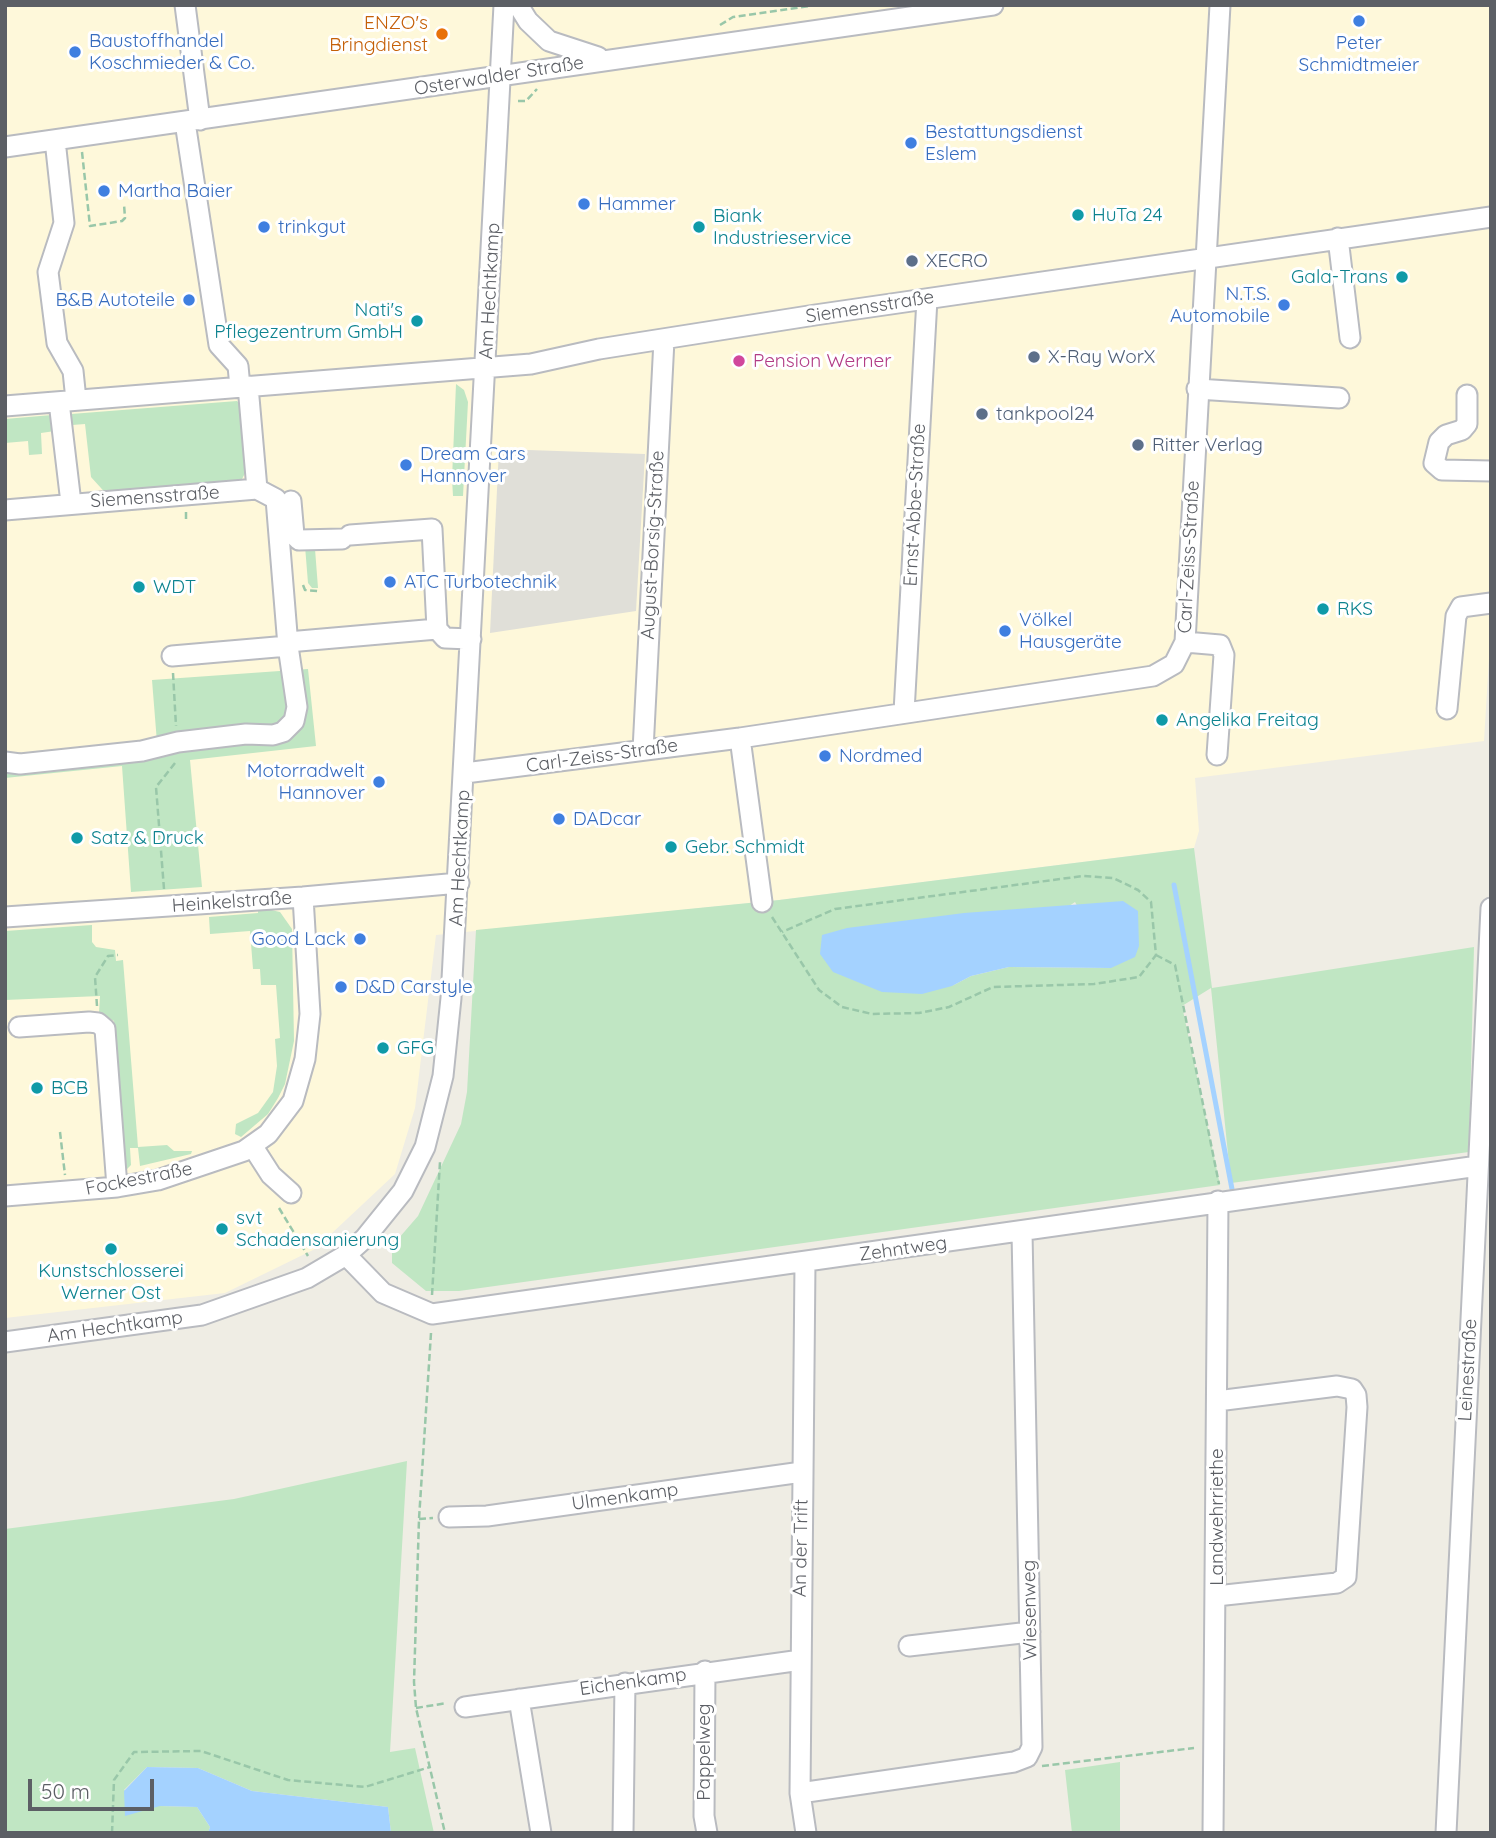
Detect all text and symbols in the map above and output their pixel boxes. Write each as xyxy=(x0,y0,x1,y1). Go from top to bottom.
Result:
place label: ENZO's Bringdienst xyxy=(329,12,428,56)
marker: Peter Schmidtmeier xyxy=(1351,13,1367,29)
marker: ENZO's Bringdienst xyxy=(434,26,450,42)
place label: Baustoffhandel Koschmieder & Co. xyxy=(89,30,255,74)
place label: Peter Schmidtmeier xyxy=(1299,32,1419,76)
marker: Baustoffhandel Koschmieder & Co. xyxy=(67,44,83,60)
street label: Osterwalder Straße xyxy=(412,51,586,101)
place label: Bestattungsdienst Eslem xyxy=(925,121,1083,165)
marker: Bestattungsdienst Eslem xyxy=(903,135,919,151)
place label: Martha Baier xyxy=(118,180,232,202)
marker: Martha Baier xyxy=(96,183,112,199)
place label: Hammer xyxy=(598,193,676,215)
marker: Hammer xyxy=(576,196,592,212)
place label: HuTa 24 xyxy=(1092,204,1162,226)
place label: Biank Industrieservice xyxy=(713,205,851,249)
marker: HuTa 24 xyxy=(1070,207,1086,223)
place label: trinkgut xyxy=(278,216,346,238)
marker: trinkgut xyxy=(256,219,272,235)
marker: Biank Industrieservice xyxy=(691,219,707,235)
street label: Am Hechtkamp xyxy=(475,222,505,360)
place label: XECRO xyxy=(926,250,988,272)
marker: XECRO xyxy=(904,253,920,269)
place label: Gala-Trans xyxy=(1291,266,1388,288)
marker: Gala-Trans xyxy=(1394,269,1410,285)
place label: N.T.S. Automobile xyxy=(1170,283,1270,327)
street label: Siemensstraße xyxy=(804,286,936,328)
place label: B&B Autoteile xyxy=(55,289,175,311)
marker: B&B Autoteile xyxy=(181,292,197,308)
marker: N.T.S. Automobile xyxy=(1276,297,1292,313)
place label: Nati's Pflegezentrum GmbH xyxy=(214,299,403,343)
marker: Nati's Pflegezentrum GmbH xyxy=(409,313,425,329)
place label: X-Ray WorX xyxy=(1048,346,1155,368)
marker: X-Ray WorX xyxy=(1026,349,1042,365)
place label: Pension Werner xyxy=(753,350,892,372)
marker: Pension Werner xyxy=(731,353,747,369)
place label: tankpool24 xyxy=(996,403,1094,425)
marker: tankpool24 xyxy=(974,406,990,422)
street label: Ernst-Abbe-Straße xyxy=(899,423,931,587)
place label: Ritter Verlag xyxy=(1152,434,1263,456)
marker: Ritter Verlag xyxy=(1130,437,1146,453)
place label: Dream Cars Hannover xyxy=(420,443,526,487)
street label: August-Borsig-Straße xyxy=(637,450,669,640)
marker: Dream Cars Hannover xyxy=(398,457,414,473)
street label: Carl-Zeiss-Straße xyxy=(1174,480,1204,634)
street label: Siemensstraße xyxy=(90,481,220,513)
place label: ATC Turbotechnik xyxy=(404,571,557,593)
marker: ATC Turbotechnik xyxy=(382,574,398,590)
place label: WDT xyxy=(153,576,196,598)
marker: WDT xyxy=(131,579,147,595)
place label: RKS xyxy=(1337,598,1373,620)
marker: RKS xyxy=(1315,601,1331,617)
place label: Völkel Hausgeräte xyxy=(1019,609,1122,653)
marker: Völkel Hausgeräte xyxy=(997,623,1013,639)
place label: Angelika Freitag xyxy=(1176,709,1319,731)
marker: Angelika Freitag xyxy=(1154,712,1170,728)
street label: Carl-Zeiss-Straße xyxy=(525,734,679,778)
place label: Nordmed xyxy=(839,745,922,767)
marker: Nordmed xyxy=(817,748,833,764)
place label: Motorradwelt Hannover xyxy=(247,760,365,804)
marker: Motorradwelt Hannover xyxy=(371,774,387,790)
street label: Am Hechtkamp xyxy=(445,789,475,927)
place label: DADcar xyxy=(573,808,641,830)
marker: DADcar xyxy=(551,811,567,827)
place label: Satz & Druck xyxy=(91,827,204,849)
marker: Satz & Druck xyxy=(69,830,85,846)
place label: Gebr. Schmidt xyxy=(685,836,805,858)
marker: Gebr. Schmidt xyxy=(663,839,679,855)
street label: Heinkelstraße xyxy=(171,886,293,918)
place label: Good Lack xyxy=(252,928,346,950)
marker: Good Lack xyxy=(352,931,368,947)
place label: D&D Carstyle xyxy=(355,976,473,998)
marker: D&D Carstyle xyxy=(333,979,349,995)
place label: GFG xyxy=(397,1037,434,1059)
marker: GFG xyxy=(375,1040,391,1056)
place label: BCB xyxy=(51,1077,88,1099)
marker: BCB xyxy=(29,1080,45,1096)
street label: Fockestraße xyxy=(84,1157,194,1201)
place label: svt Schadensanierung xyxy=(236,1207,399,1251)
marker: svt Schadensanierung xyxy=(214,1221,230,1237)
street label: Zehntweg xyxy=(858,1232,948,1266)
marker: Kunstschlosserei Werner Ost xyxy=(103,1241,119,1257)
place label: Kunstschlosserei Werner Ost xyxy=(38,1260,184,1304)
street label: Am Hechtkamp xyxy=(46,1306,184,1348)
street label: Leinestraße xyxy=(1454,1318,1482,1422)
street label: Landwehrriethe xyxy=(1206,1448,1228,1586)
street label: Ulmenkamp xyxy=(570,1478,680,1516)
street label: An der Trift xyxy=(789,1499,813,1597)
street label: Wiesenweg xyxy=(1018,1560,1042,1660)
street label: Eichenkamp xyxy=(578,1663,688,1701)
street label: Pappelweg xyxy=(693,1703,715,1801)
scale bar xyxy=(32,1764,158,1808)
text: 50 m xyxy=(41,1778,90,1804)

